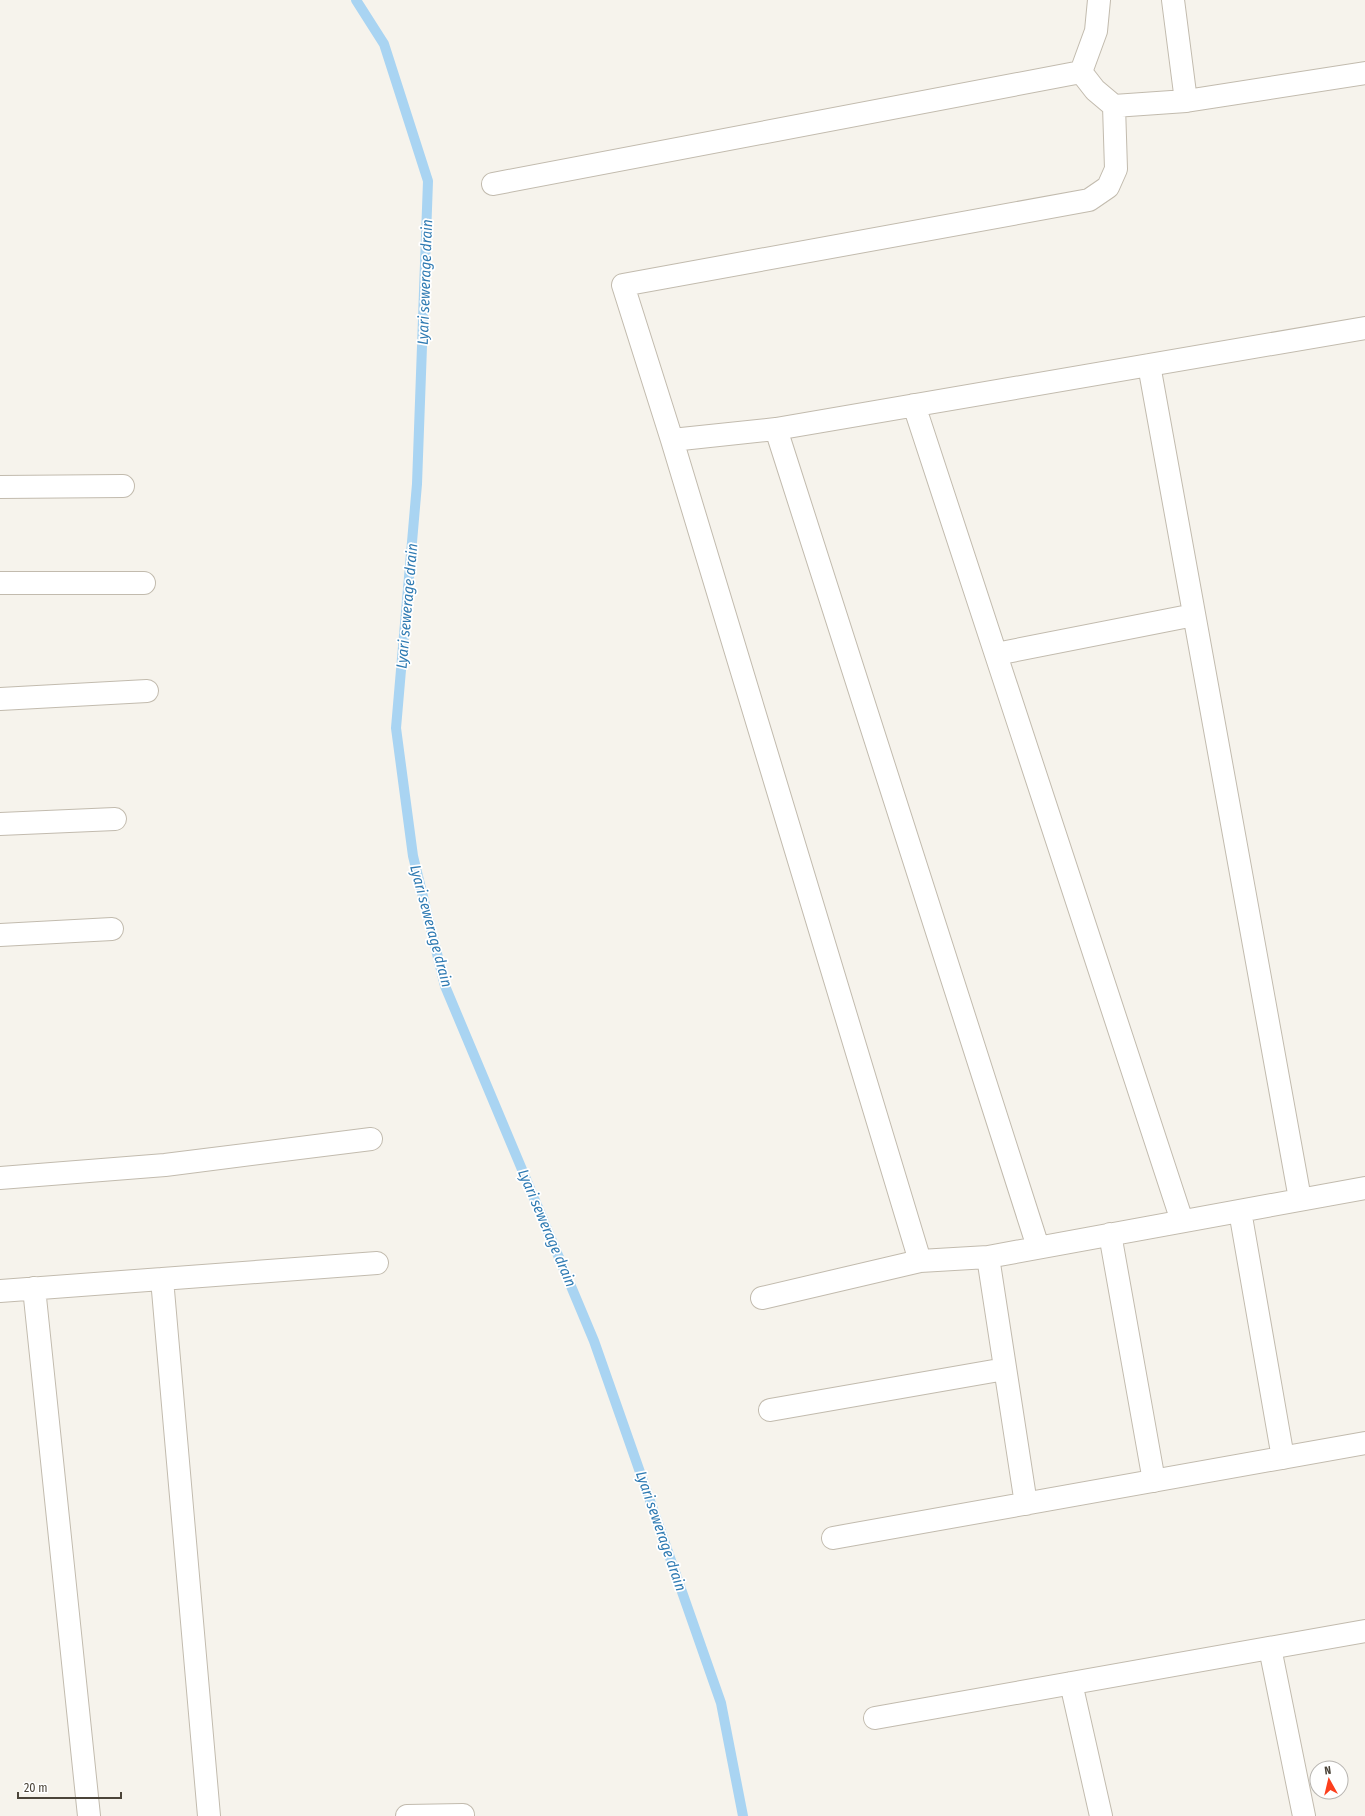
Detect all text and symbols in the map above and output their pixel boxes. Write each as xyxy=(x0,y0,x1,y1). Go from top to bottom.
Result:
water label: Lyari sewerage drain xyxy=(414,219,436,345)
water label: Lyari sewerage drain xyxy=(393,543,421,669)
water label: Lyari sewerage drain xyxy=(406,863,456,989)
water label: Lyari sewerage drain xyxy=(514,1167,580,1289)
water label: Lyari sewerage drain xyxy=(632,1469,690,1593)
north arrow xyxy=(1309,1760,1349,1800)
text: N xyxy=(1324,1764,1332,1777)
scale bar xyxy=(18,1774,121,1800)
text: 20 m xyxy=(24,1781,48,1795)

